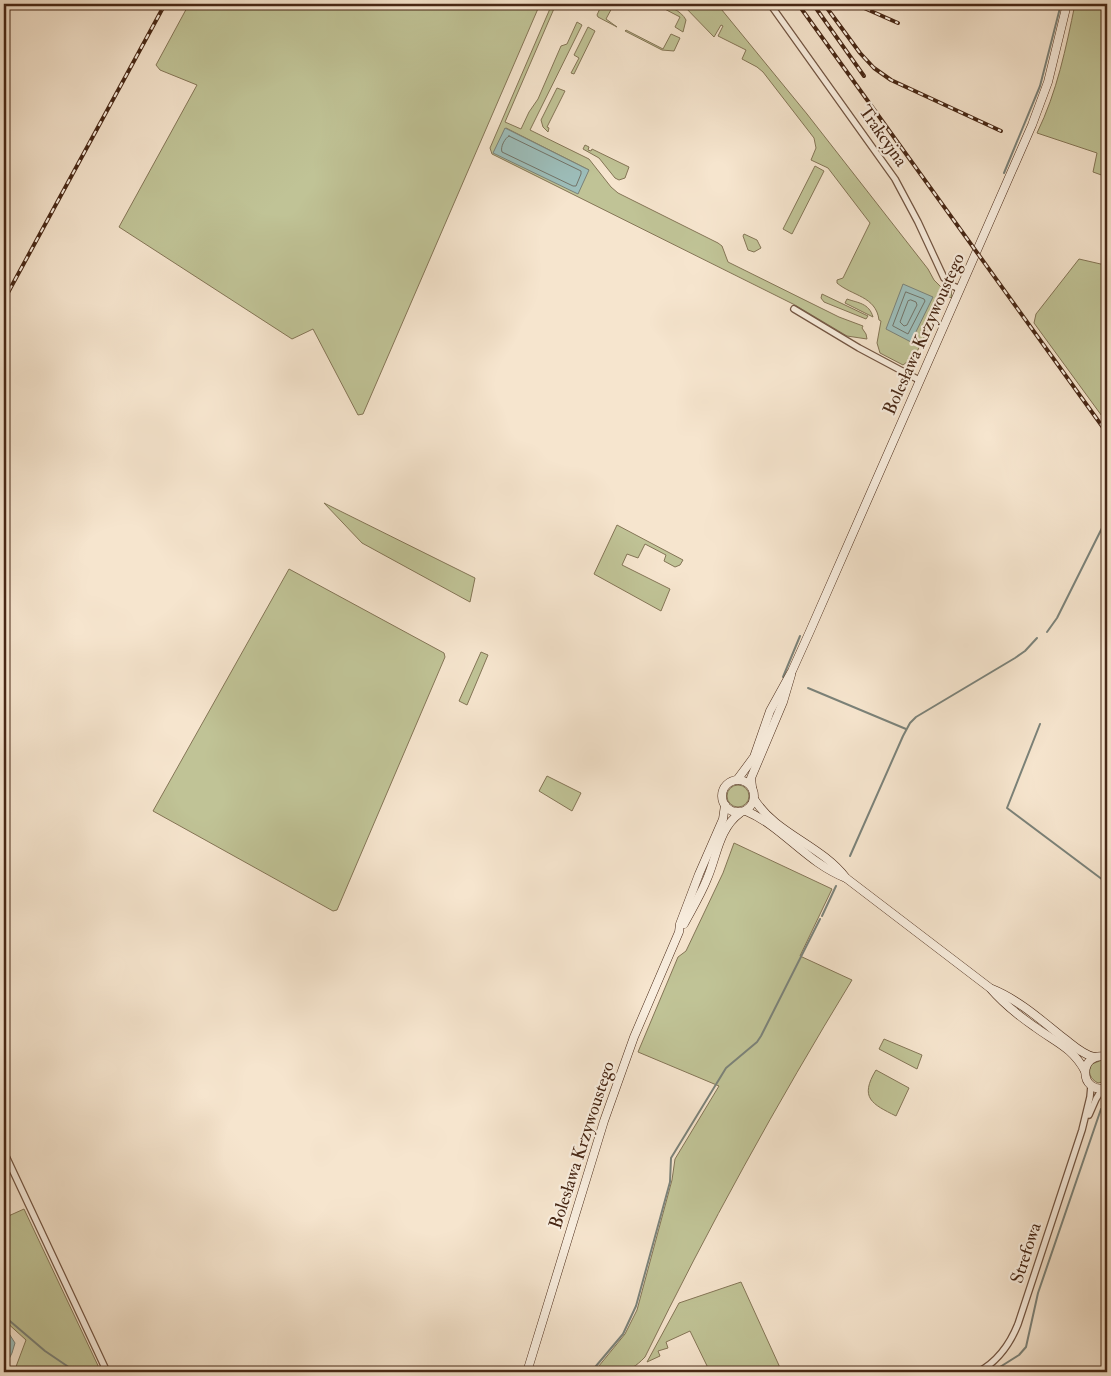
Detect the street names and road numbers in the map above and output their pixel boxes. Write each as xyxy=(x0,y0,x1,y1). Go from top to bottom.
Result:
street label: Trakcyjna xyxy=(854,101,913,172)
street label: Bolesława Krzywoustego xyxy=(878,249,970,418)
street label: Bolesława Krzywoustego xyxy=(544,1058,620,1232)
street label: Strefowa xyxy=(1005,1219,1047,1286)

